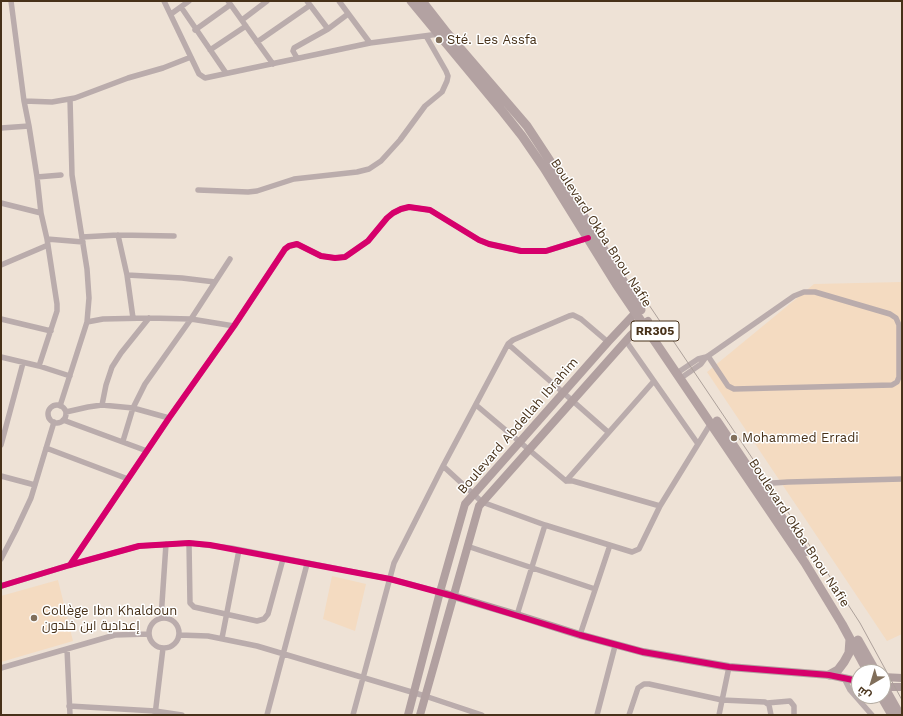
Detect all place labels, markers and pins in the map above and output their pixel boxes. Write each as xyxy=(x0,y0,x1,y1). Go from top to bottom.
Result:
place label: Sté. Les Assfa xyxy=(447,32,537,48)
marker: Sté. Les Assfa xyxy=(434,35,444,45)
place label: Mohammed Erradi xyxy=(742,430,859,446)
marker: Mohammed Erradi xyxy=(729,433,739,443)
place label: Collège Ibn Khaldoun إعدادية ابن خلدون xyxy=(42,603,177,634)
marker: Collège Ibn Khaldoun إعدادية ابن خلدون xyxy=(29,613,39,623)

